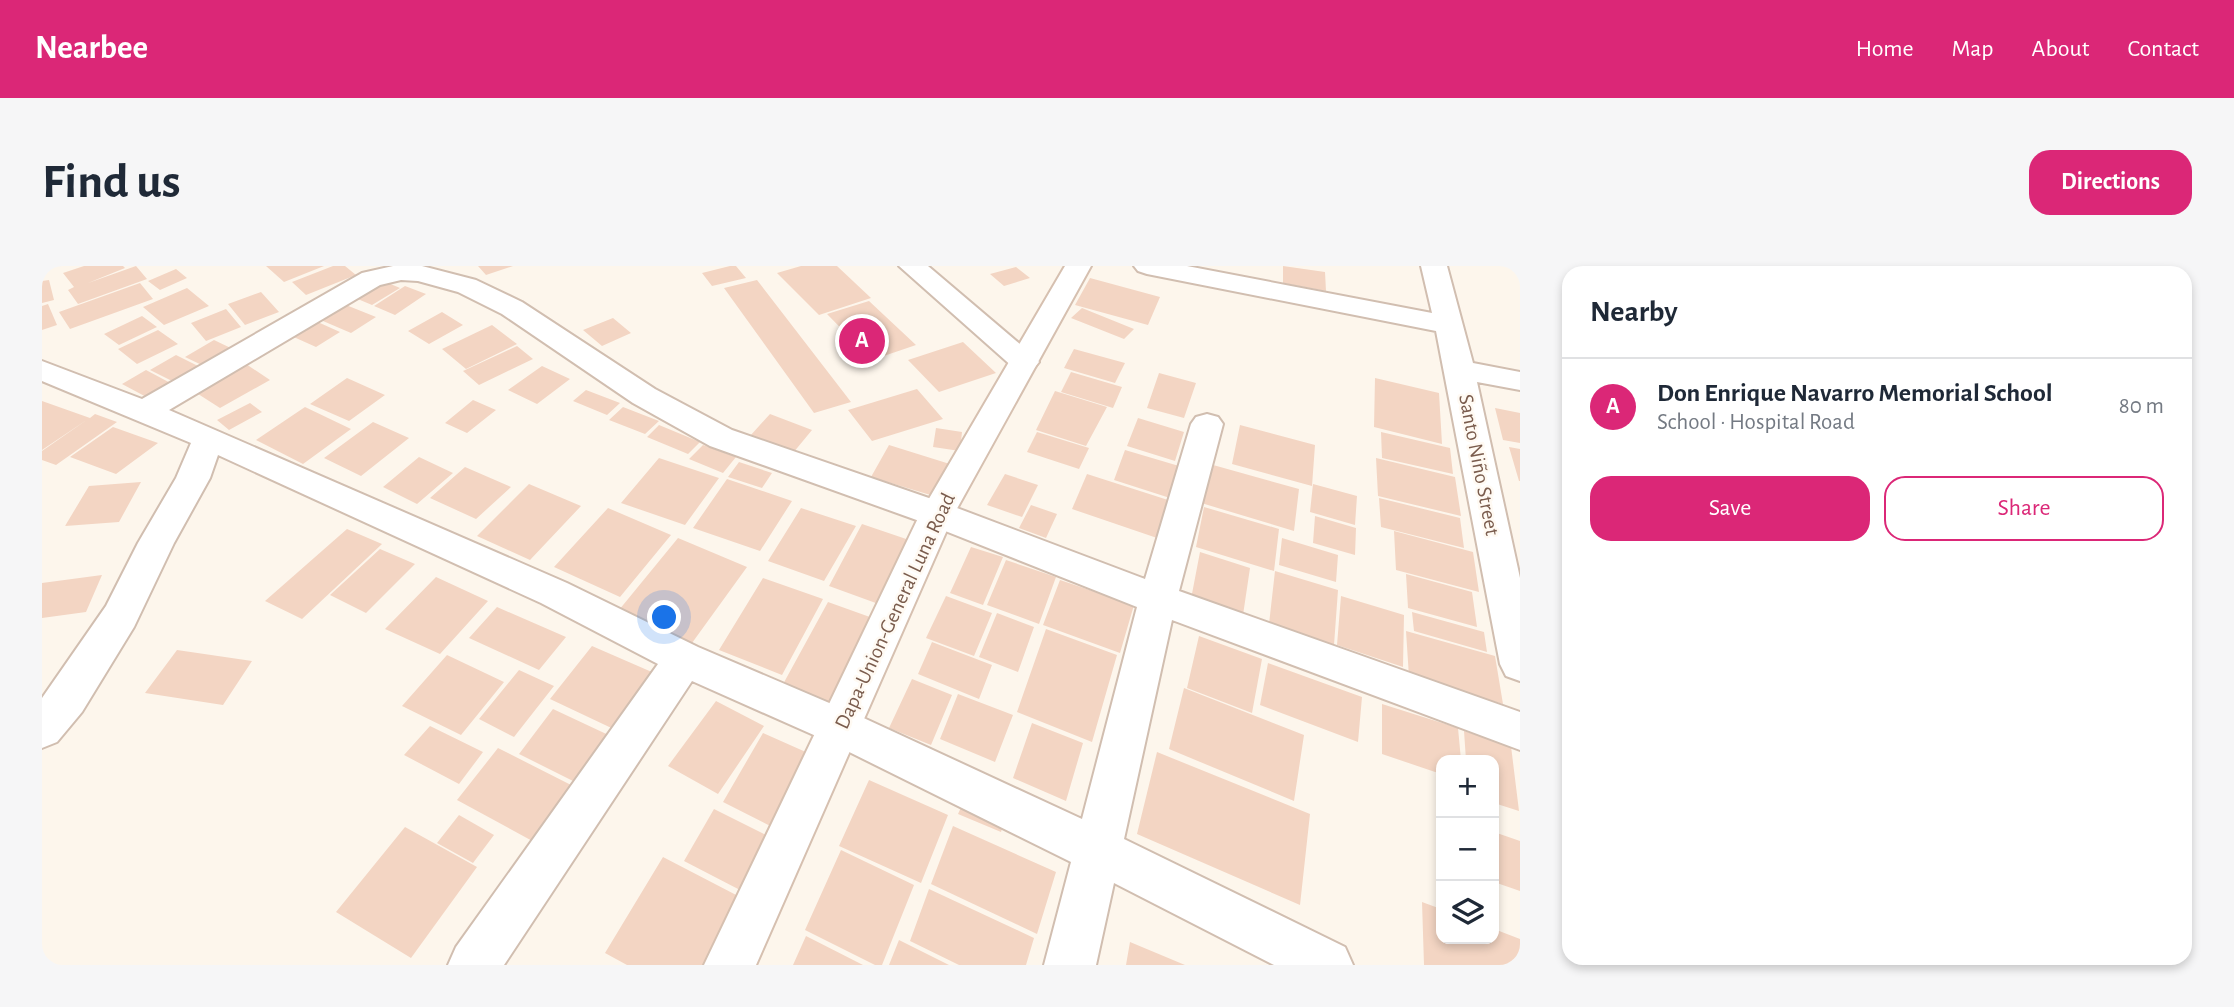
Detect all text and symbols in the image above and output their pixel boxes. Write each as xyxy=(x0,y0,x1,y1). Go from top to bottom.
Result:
text: Nearbee xyxy=(35,32,148,65)
text: Home xyxy=(1856,37,1914,61)
text: Map xyxy=(1952,37,1994,61)
text: About xyxy=(2032,37,2089,61)
text: Contact xyxy=(2127,37,2199,61)
button: Directions xyxy=(2029,150,2192,215)
text: Find us xyxy=(42,158,181,207)
text: Nearby xyxy=(1590,297,1678,327)
pin: A xyxy=(839,315,885,367)
text: Don Enrique Navarro Memorial School xyxy=(1657,380,2053,406)
street label: Santo Niño Street xyxy=(1455,393,1503,538)
text: A xyxy=(1606,395,1620,418)
text: 80 m xyxy=(2119,395,2164,418)
text: School · Hospital Road xyxy=(1657,411,1855,434)
button: Save xyxy=(1590,476,1870,541)
button: Share xyxy=(1884,476,2164,541)
street label: Dapa-Union-General Luna Road xyxy=(831,490,959,732)
your location xyxy=(647,600,681,634)
map controls xyxy=(1436,755,1499,944)
button: + xyxy=(1436,755,1499,818)
button: − xyxy=(1436,818,1499,881)
button: layers xyxy=(1436,881,1499,944)

